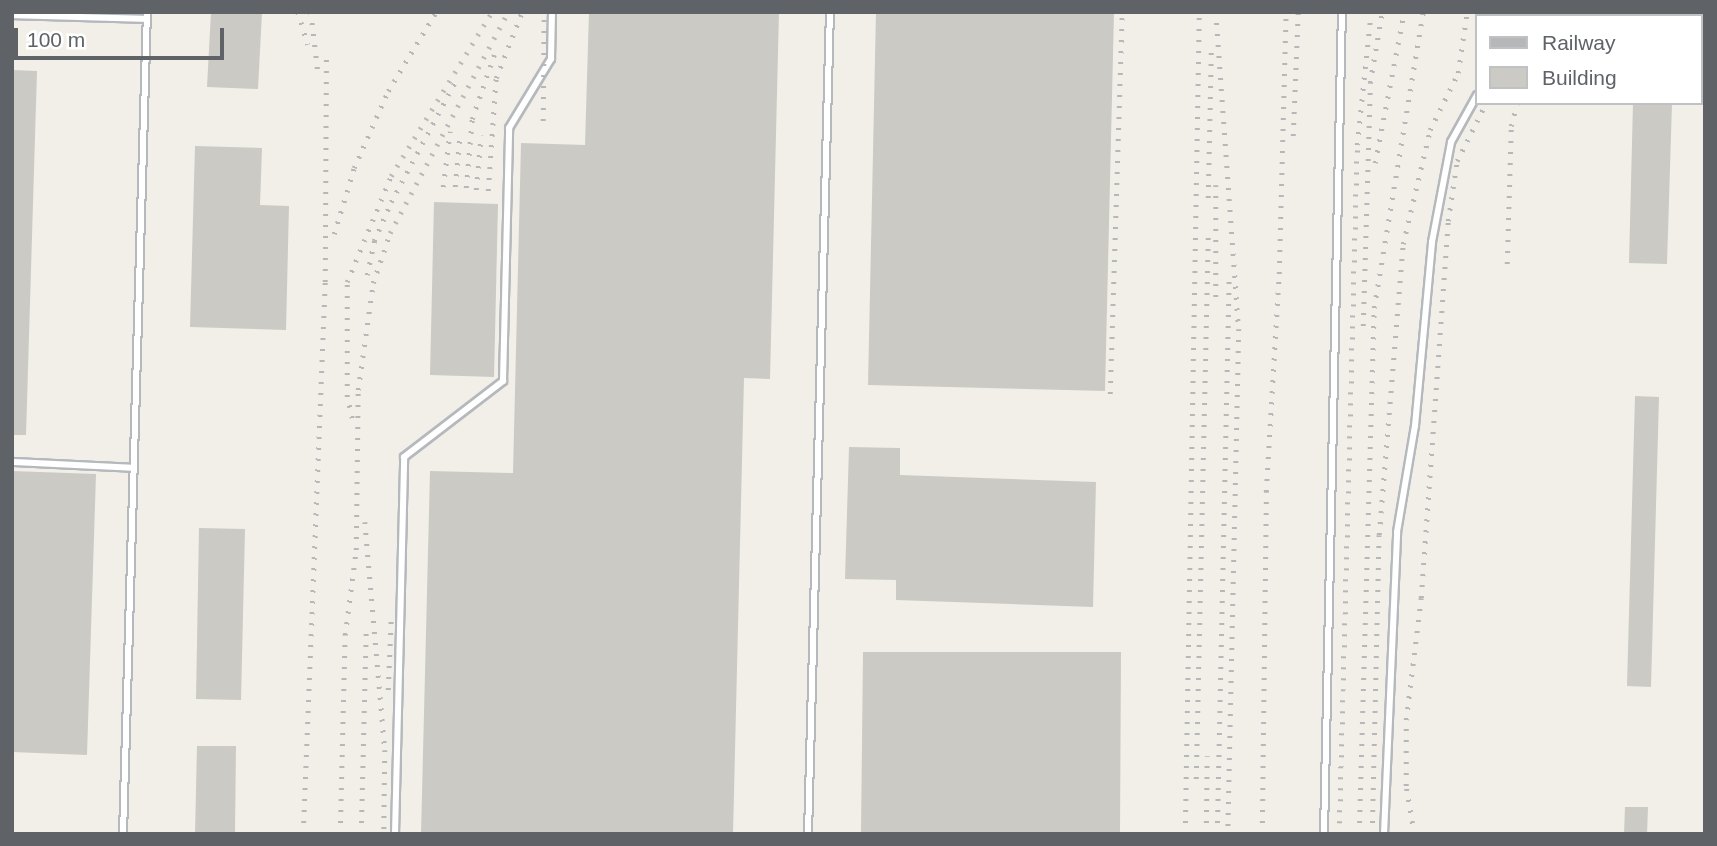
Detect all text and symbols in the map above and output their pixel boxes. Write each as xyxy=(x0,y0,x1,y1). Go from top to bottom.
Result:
scale bar xyxy=(18,14,228,58)
legend xyxy=(1476,14,1703,105)
text: 100 m xyxy=(27,28,85,51)
text: Railway xyxy=(1542,31,1616,54)
text: Building xyxy=(1542,66,1617,89)

